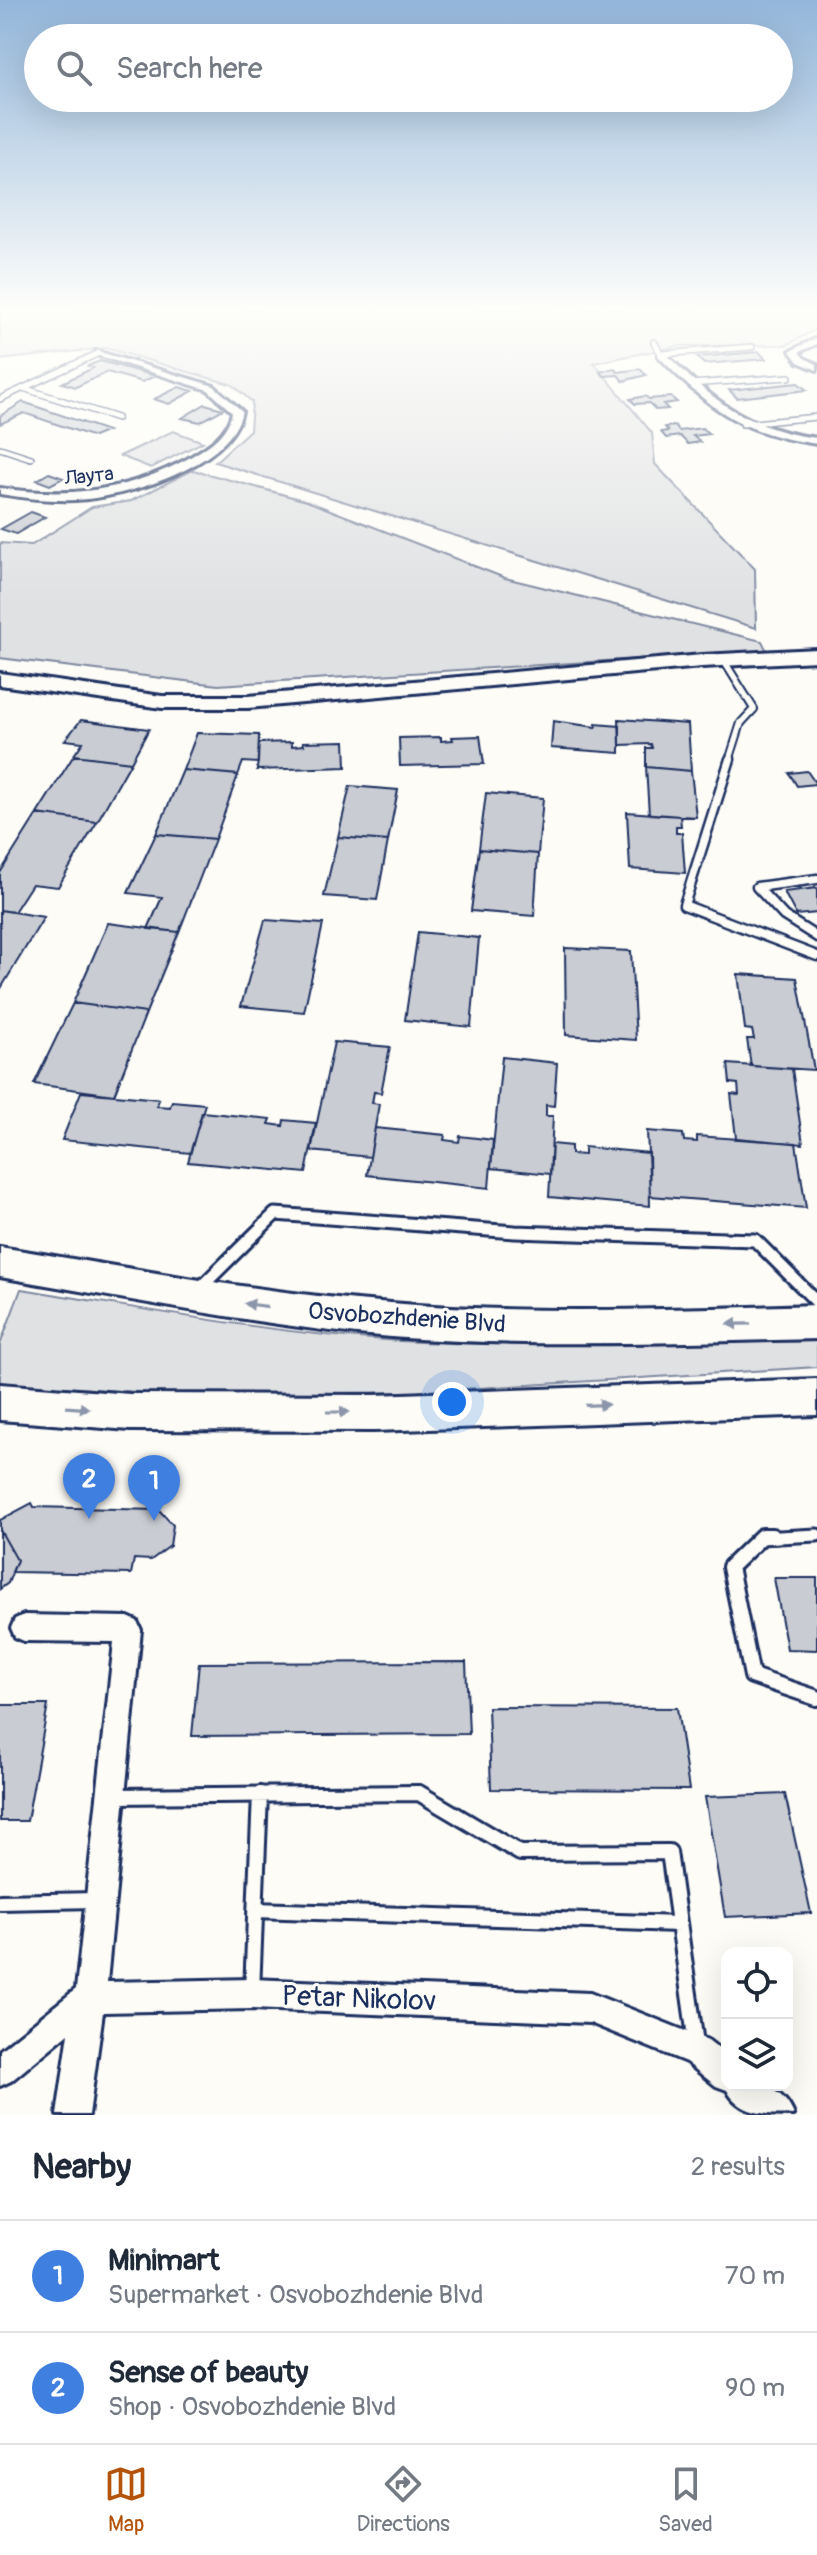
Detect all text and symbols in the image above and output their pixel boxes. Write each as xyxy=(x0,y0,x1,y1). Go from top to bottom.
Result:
search box xyxy=(24,24,793,112)
icon: search xyxy=(52,46,96,90)
text: Search here xyxy=(116,50,263,87)
street label: Лаута xyxy=(62,461,115,491)
street label: Osvobozhdenie Blvd xyxy=(307,1297,507,1339)
one-way arrow xyxy=(243,1298,268,1311)
one-way arrow xyxy=(726,1317,751,1330)
your location xyxy=(432,1382,472,1422)
one-way arrow xyxy=(585,1398,610,1411)
one-way arrow xyxy=(66,1402,91,1415)
one-way arrow xyxy=(326,1406,351,1418)
pin: 2 xyxy=(63,1453,115,1519)
pin: 1 xyxy=(128,1455,180,1521)
map controls xyxy=(721,1947,793,2091)
button: locate xyxy=(721,1947,793,2019)
street label: Petar Nikolov xyxy=(281,1979,437,2019)
button: layers xyxy=(721,2019,793,2091)
text: Nearby xyxy=(32,2146,131,2189)
text: 2 results xyxy=(691,2151,785,2183)
text: Minimart xyxy=(108,2242,220,2279)
text: 1 xyxy=(53,2260,63,2292)
text: 70 m xyxy=(725,2260,785,2292)
text: Supermarket · Osvobozhdenie Blvd xyxy=(108,2279,484,2311)
text: Sense of beauty xyxy=(108,2354,308,2391)
text: 2 xyxy=(51,2372,65,2404)
text: 90 m xyxy=(725,2372,785,2404)
text: Shop · Osvobozhdenie Blvd xyxy=(108,2391,396,2423)
tab: Map xyxy=(104,2462,148,2538)
tab: Directions xyxy=(357,2462,450,2538)
tab: Saved xyxy=(658,2462,713,2538)

